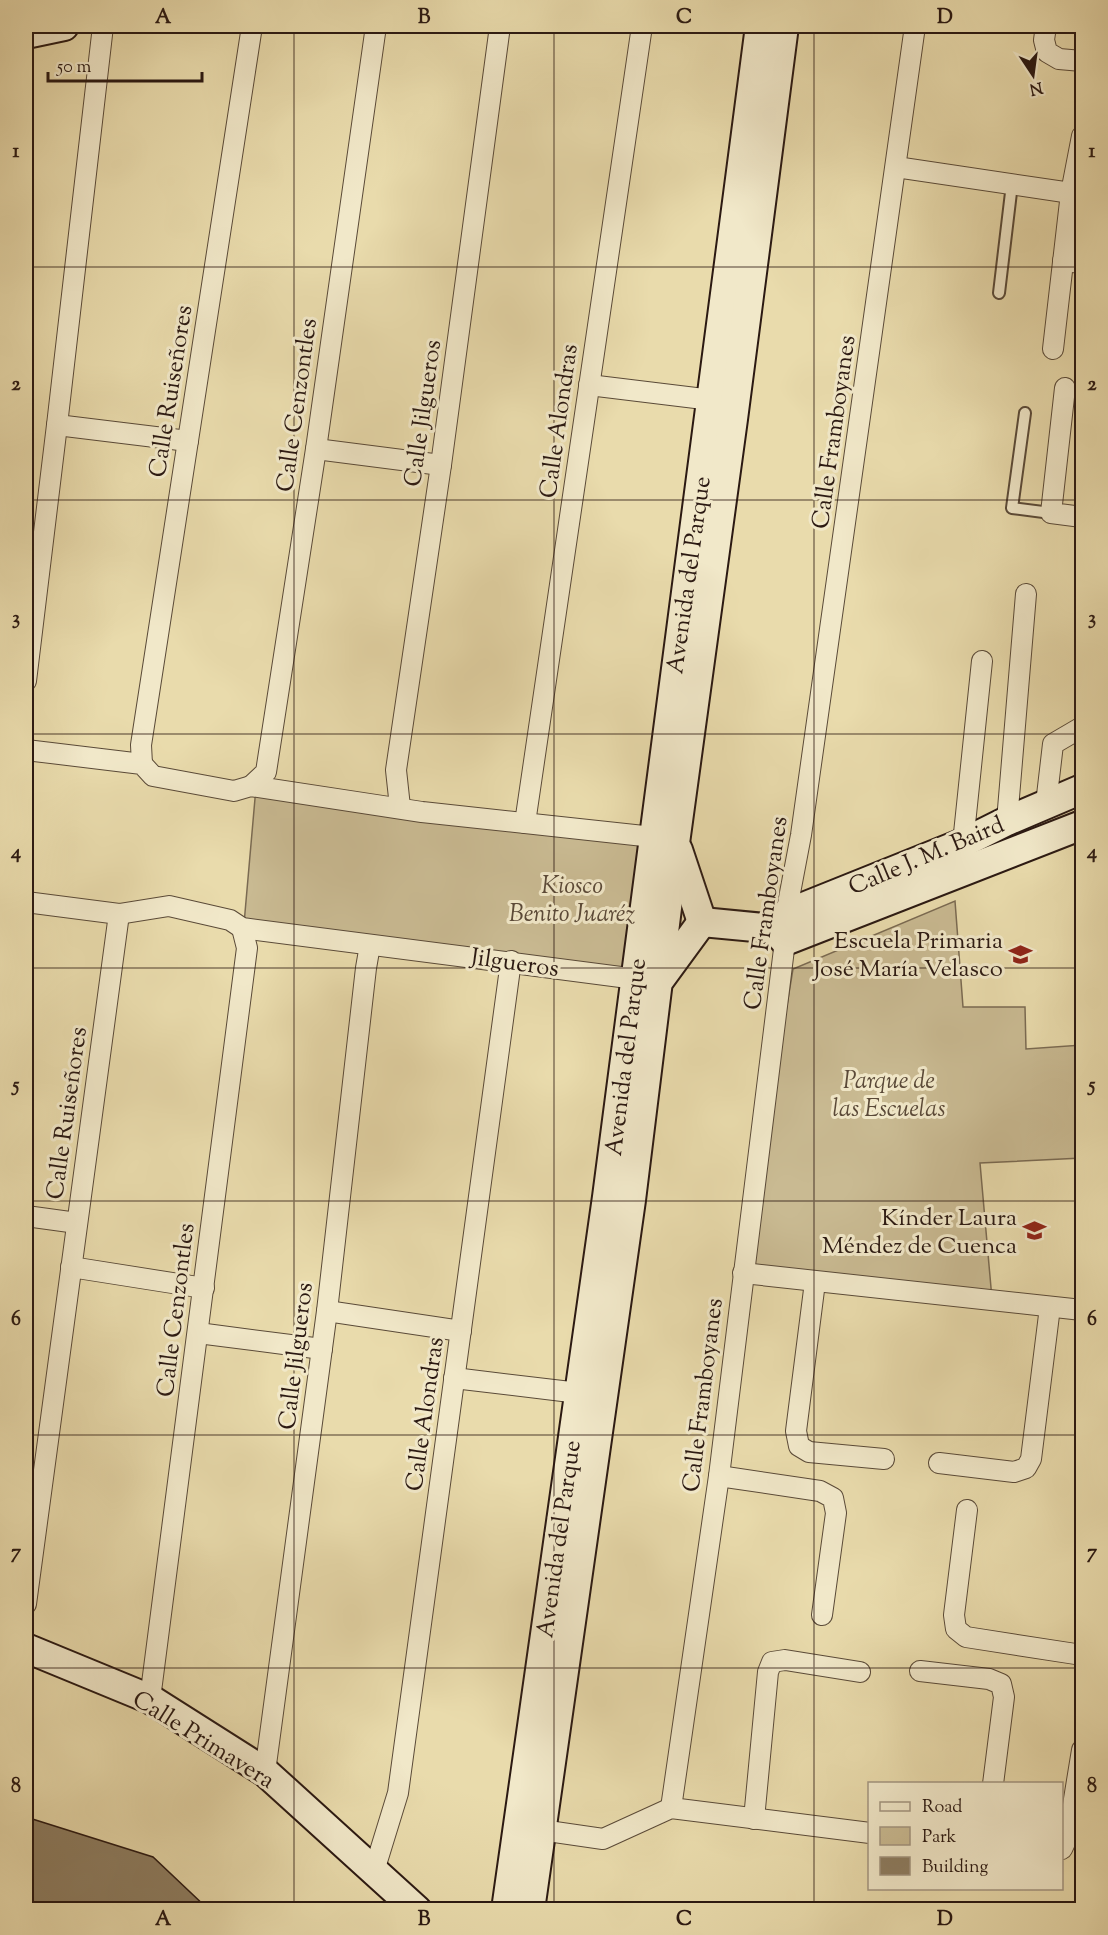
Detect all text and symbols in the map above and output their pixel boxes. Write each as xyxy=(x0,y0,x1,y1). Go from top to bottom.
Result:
text: A xyxy=(155,4,172,33)
text: B xyxy=(418,4,431,33)
text: C xyxy=(676,4,692,33)
text: D xyxy=(937,4,953,33)
scale bar xyxy=(48,45,202,83)
north arrow xyxy=(1003,45,1063,105)
text: 50 m xyxy=(56,55,92,81)
text: N xyxy=(1027,75,1045,100)
text: 1 xyxy=(13,138,20,167)
text: 1 xyxy=(1089,138,1096,167)
street label: Calle Ruiseñores xyxy=(142,303,202,480)
street label: Calle Cenzontles xyxy=(269,316,327,494)
street label: Calle Framboyanes xyxy=(805,333,865,531)
street label: Calle Jilgueros xyxy=(397,338,451,489)
street label: Calle Alondras xyxy=(532,342,588,501)
text: 2 xyxy=(11,371,21,400)
text: 2 xyxy=(1087,371,1097,400)
street label: Avenida del Parque xyxy=(659,474,721,676)
text: 3 xyxy=(12,605,20,634)
text: 3 xyxy=(1088,605,1096,634)
street label: Calle J. M. Baird xyxy=(844,809,1010,905)
street label: Calle Framboyanes xyxy=(737,814,797,1012)
text: 4 xyxy=(10,839,21,868)
text: 4 xyxy=(1086,839,1097,868)
park label: Kiosco Benito Juaréz xyxy=(509,870,635,932)
place label: Escuela Primaria José María Velasco xyxy=(811,925,1003,987)
street label: Jilgueros xyxy=(467,941,561,987)
school or university icon: Escuela Primaria José María Velasco xyxy=(1008,941,1034,967)
street label: Avenida del Parque xyxy=(598,956,656,1158)
street label: Calle Ruiseñores xyxy=(39,1025,97,1202)
park label: Parque de las Escuelas xyxy=(833,1065,945,1127)
text: 5 xyxy=(11,1072,20,1101)
text: 5 xyxy=(1087,1072,1096,1101)
place label: Kínder Laura Méndez de Cuenca xyxy=(822,1202,1017,1264)
school or university icon: Kínder Laura Méndez de Cuenca xyxy=(1022,1218,1048,1244)
street label: Calle Cenzontles xyxy=(149,1221,205,1399)
street label: Calle Jilgueros xyxy=(271,1281,323,1432)
street label: Calle Framboyanes xyxy=(675,1296,733,1494)
text: 6 xyxy=(11,1306,21,1335)
text: 6 xyxy=(1087,1306,1097,1335)
street label: Calle Alondras xyxy=(398,1335,454,1494)
street label: Avenida del Parque xyxy=(529,1438,591,1640)
text: 7 xyxy=(11,1539,22,1568)
text: 7 xyxy=(1087,1539,1098,1568)
street label: Calle Primavera xyxy=(125,1683,281,1798)
text: 8 xyxy=(11,1773,21,1802)
text: 8 xyxy=(1087,1773,1097,1802)
legend xyxy=(868,1782,1063,1890)
text: Road xyxy=(922,1795,962,1821)
text: Park xyxy=(922,1825,957,1851)
text: Building xyxy=(922,1855,988,1881)
text: A xyxy=(155,1906,172,1935)
text: B xyxy=(418,1906,431,1935)
text: C xyxy=(676,1906,692,1935)
text: D xyxy=(937,1906,953,1935)

